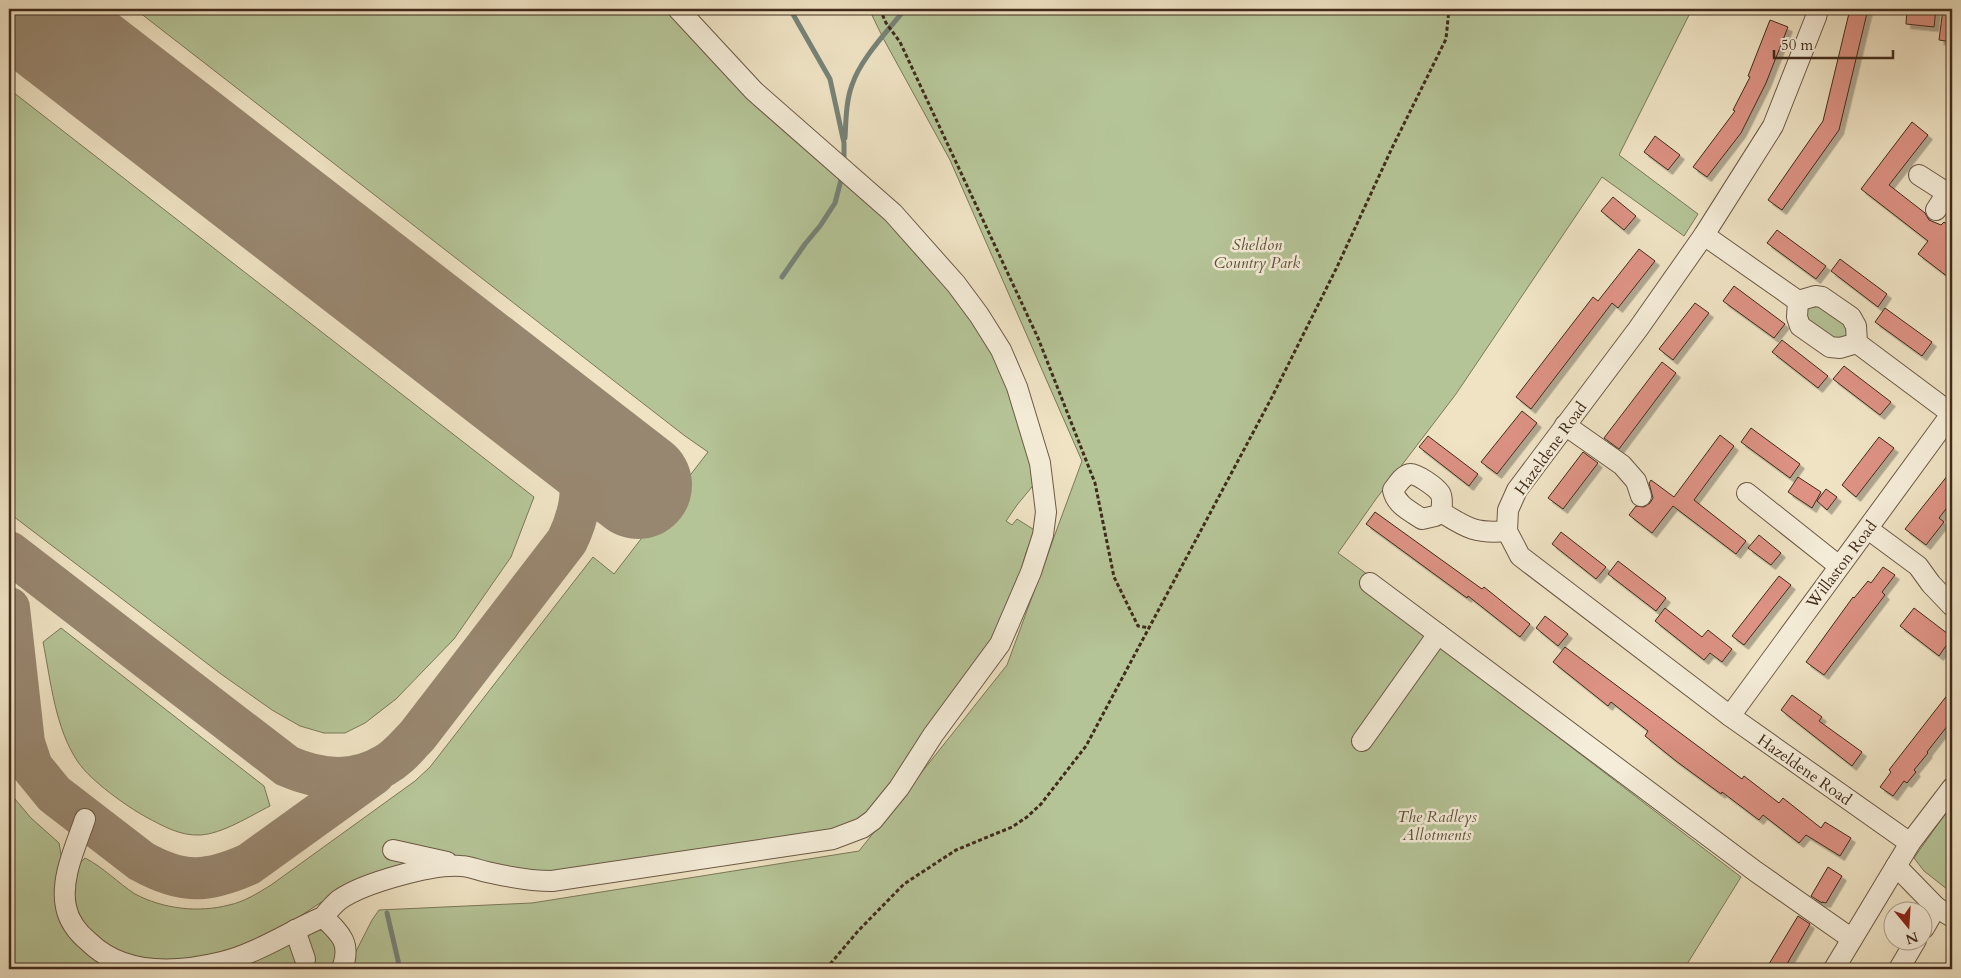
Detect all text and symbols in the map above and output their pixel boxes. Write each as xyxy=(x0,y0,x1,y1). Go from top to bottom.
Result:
scale bar xyxy=(1774,28,1892,60)
text: 50 m xyxy=(1781,35,1813,55)
park label: Sheldon Country Park xyxy=(1214,234,1300,274)
street label: Hazeldene Road xyxy=(1509,397,1592,500)
street label: Willaston Road xyxy=(1801,516,1882,614)
street label: Hazeldene Road xyxy=(1753,729,1856,811)
park label: The Radleys Allotments xyxy=(1397,806,1477,846)
north arrow xyxy=(1884,900,1934,950)
text: N xyxy=(1903,927,1921,949)

